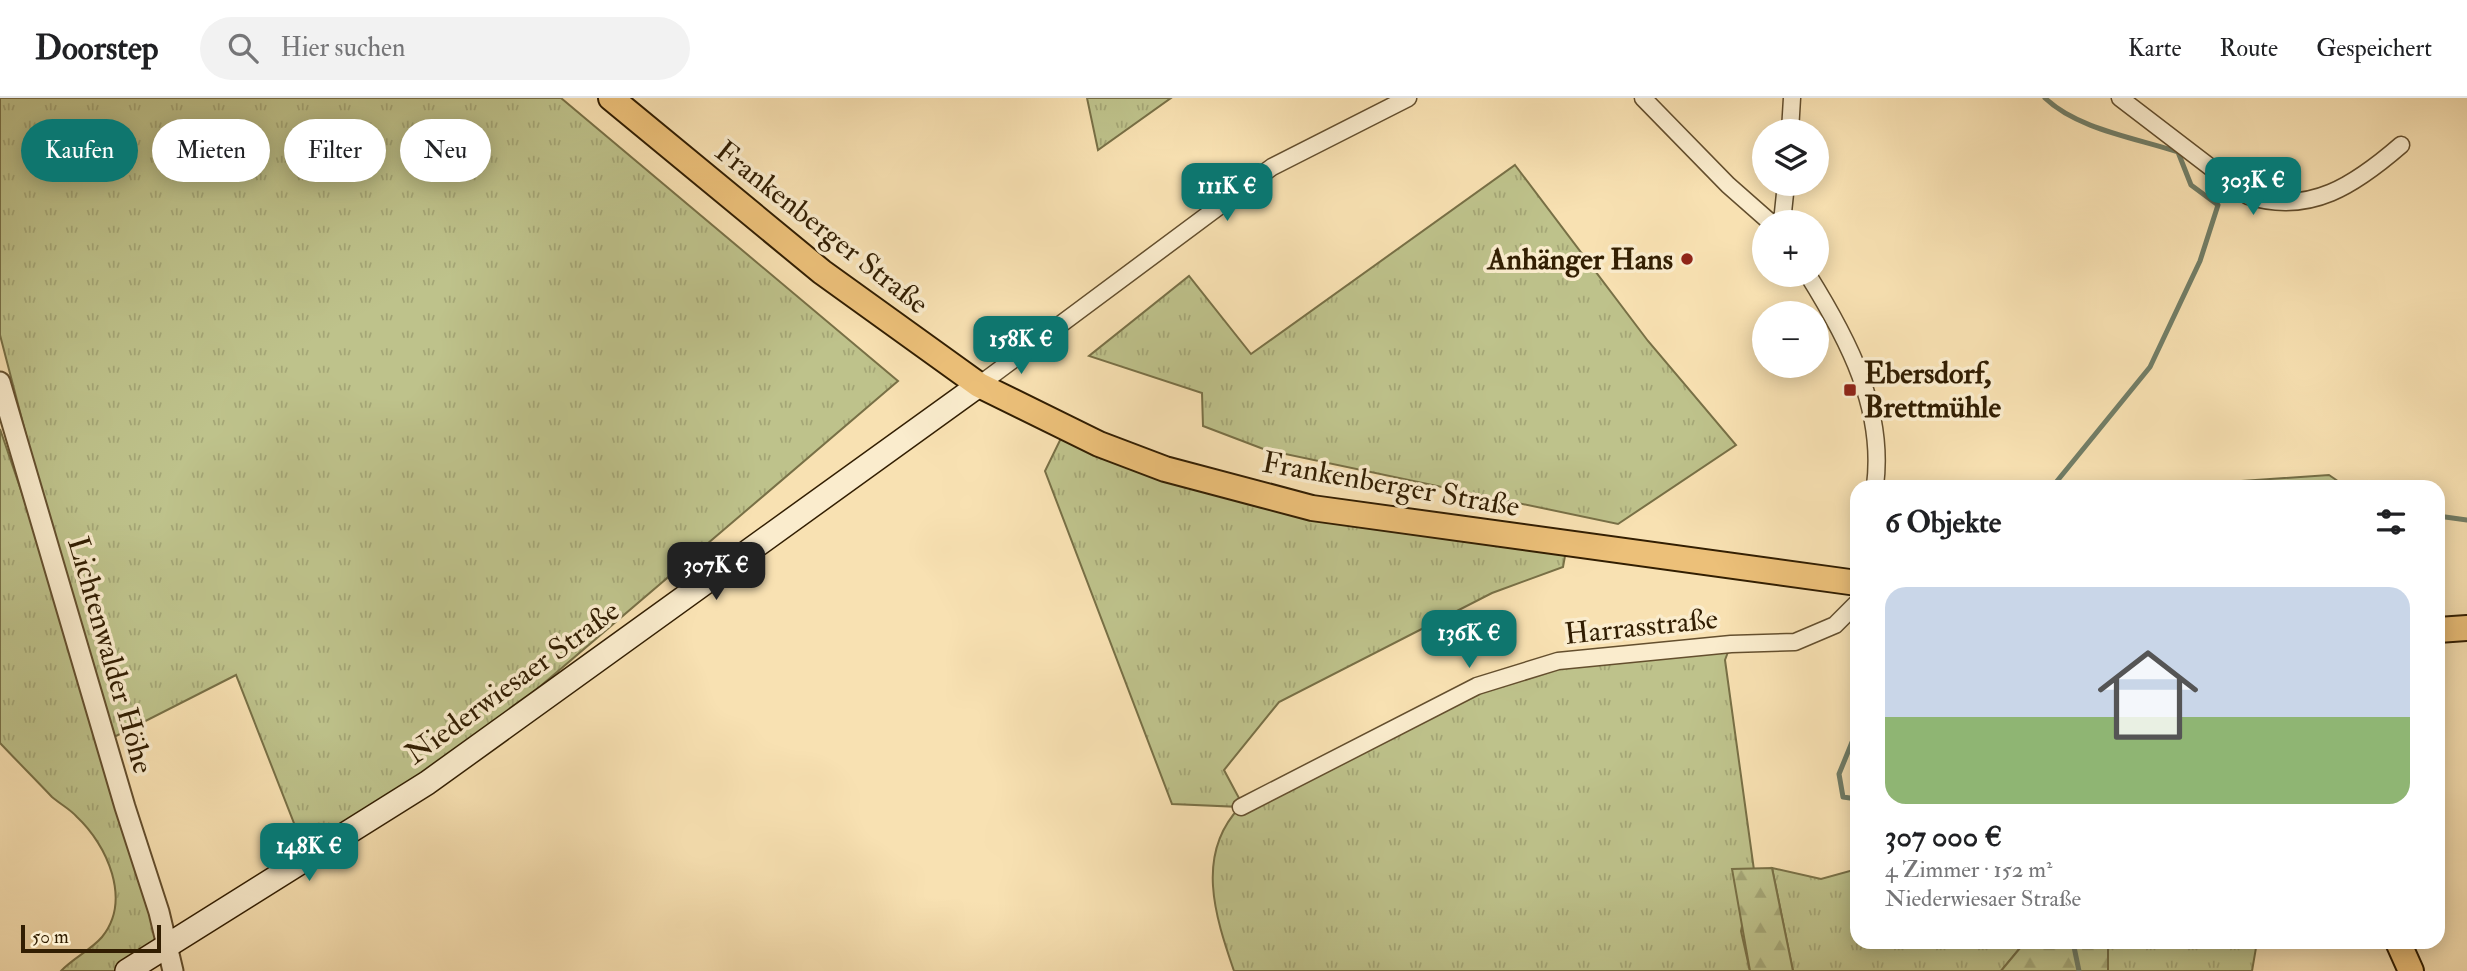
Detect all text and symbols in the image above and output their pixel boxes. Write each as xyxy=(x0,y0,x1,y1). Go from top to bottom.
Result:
search box xyxy=(200,17,690,80)
text: Doorstep xyxy=(35,28,158,69)
icon: search xyxy=(224,29,262,67)
text: Hier suchen xyxy=(280,32,405,64)
text: Karte xyxy=(2128,33,2181,64)
text: Route xyxy=(2219,33,2278,64)
text: Gespeichert xyxy=(2316,33,2432,64)
chip: Kaufen xyxy=(21,119,138,182)
chip: Mieten xyxy=(152,119,270,182)
chip: Filter xyxy=(284,119,386,182)
chip: Neu xyxy=(400,119,491,182)
map controls xyxy=(1752,119,1829,378)
button: layers xyxy=(1752,119,1829,196)
street label: Frankenberger Straße xyxy=(708,133,936,322)
pin: 303K € xyxy=(2196,158,2310,217)
pin: 111K € xyxy=(1170,164,1284,223)
text: 303K € xyxy=(2221,165,2285,194)
text: 111K € xyxy=(1197,171,1257,200)
button: + xyxy=(1752,210,1829,287)
place label: Anhänger Hans xyxy=(1485,241,1673,278)
marker: Anhänger Hans xyxy=(1679,251,1695,267)
button: − xyxy=(1752,301,1829,378)
pin: 158K € xyxy=(964,316,1078,376)
text: 158K € xyxy=(989,324,1053,353)
place label: Ebersdorf, Brettmühle xyxy=(1864,355,2001,426)
marker: Ebersdorf, Brettmühle xyxy=(1842,382,1858,398)
street label: Frankenberger Straße xyxy=(1259,444,1522,525)
icon: filters xyxy=(2372,503,2410,541)
text: 6 Objekte xyxy=(1885,504,2001,541)
street label: Lichtenwalder Höhe xyxy=(59,533,162,778)
pin: 307K € xyxy=(659,542,773,602)
text: 307K € xyxy=(683,550,749,579)
street label: Niederwiesaer Straße xyxy=(398,592,627,773)
street label: Harrasstraße xyxy=(1562,600,1720,653)
pin: 136K € xyxy=(1412,610,1526,670)
text: 136K € xyxy=(1437,618,1501,647)
icon: home xyxy=(2085,632,2211,758)
text: 307 000 € xyxy=(1885,818,2002,855)
pin: 148K € xyxy=(252,824,366,883)
text: 148K € xyxy=(276,831,342,860)
text: 4 Zimmer · 152 m² xyxy=(1885,855,2053,884)
text: Niederwiesaer Straße xyxy=(1885,884,2081,913)
scale bar xyxy=(21,922,161,954)
text: 50 m xyxy=(32,925,69,949)

